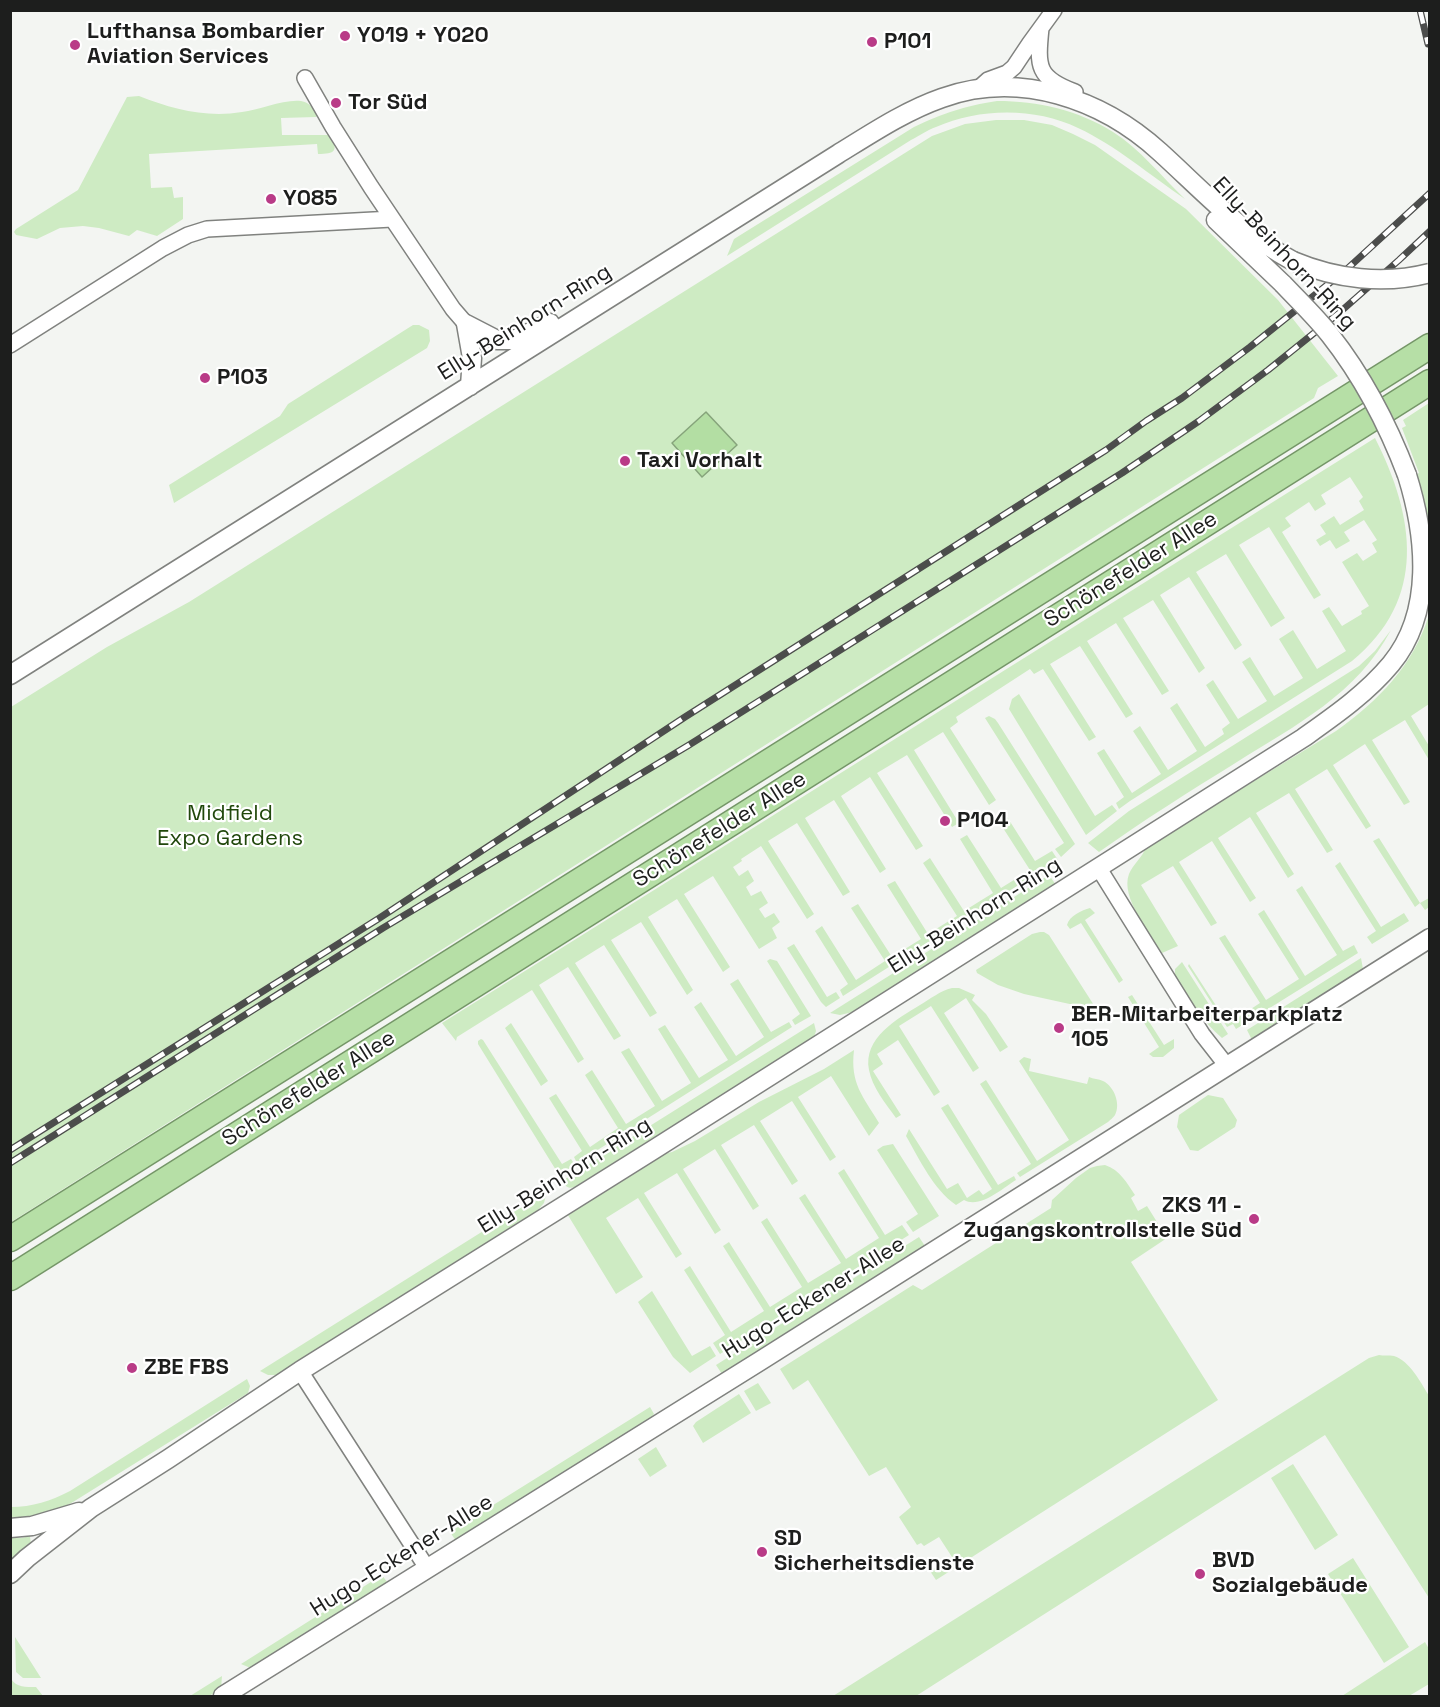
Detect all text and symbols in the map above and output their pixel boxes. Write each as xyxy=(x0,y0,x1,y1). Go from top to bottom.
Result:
place label: Lufthansa Bombardier Aviation Services xyxy=(87,19,325,70)
place label: Y019 + Y020 xyxy=(357,23,489,49)
marker: Y019 + Y020 xyxy=(338,29,352,43)
place label: P101 xyxy=(884,29,931,55)
marker: P101 xyxy=(865,35,879,49)
marker: Lufthansa Bombardier Aviation Services xyxy=(68,38,82,52)
place label: Tor Süd xyxy=(348,90,428,116)
marker: Tor Süd xyxy=(329,96,343,110)
street label: Elly-Beinhorn-Ring xyxy=(1207,172,1361,336)
place label: Y085 xyxy=(283,186,337,212)
marker: Y085 xyxy=(264,192,278,206)
street label: Elly-Beinhorn-Ring xyxy=(434,259,616,387)
place label: P103 xyxy=(217,365,268,391)
marker: P103 xyxy=(198,371,212,385)
place label: Taxi Vorhalt xyxy=(637,448,762,474)
marker: Taxi Vorhalt xyxy=(618,454,632,468)
street label: Schönefelder Allee xyxy=(1040,506,1222,634)
street label: Schönefelder Allee xyxy=(629,766,811,894)
park label: Midfield Expo Gardens xyxy=(157,801,303,852)
place label: P104 xyxy=(957,808,1008,834)
marker: P104 xyxy=(938,814,952,828)
street label: Elly-Beinhorn-Ring xyxy=(884,852,1066,980)
place label: BER-Mitarbeiterparkplatz 105 xyxy=(1071,1002,1343,1054)
marker: BER-Mitarbeiterparkplatz 105 xyxy=(1052,1021,1066,1035)
street label: Schönefelder Allee xyxy=(218,1025,400,1153)
street label: Elly-Beinhorn-Ring xyxy=(474,1112,656,1240)
place label: ZKS 11 - Zugangskontrollstelle Süd xyxy=(964,1193,1242,1244)
marker: ZKS 11 - Zugangskontrollstelle Süd xyxy=(1247,1212,1261,1226)
street label: Hugo-Eckener-Allee xyxy=(718,1231,910,1365)
place label: ZBE FBS xyxy=(144,1355,229,1381)
marker: ZBE FBS xyxy=(125,1361,139,1375)
street label: Hugo-Eckener-Allee xyxy=(306,1489,498,1623)
place label: SD Sicherheitsdienste xyxy=(774,1526,974,1578)
marker: SD Sicherheitsdienste xyxy=(755,1545,769,1559)
place label: BVD Sozialgebäude xyxy=(1212,1548,1368,1600)
marker: BVD Sozialgebäude xyxy=(1193,1567,1207,1581)

